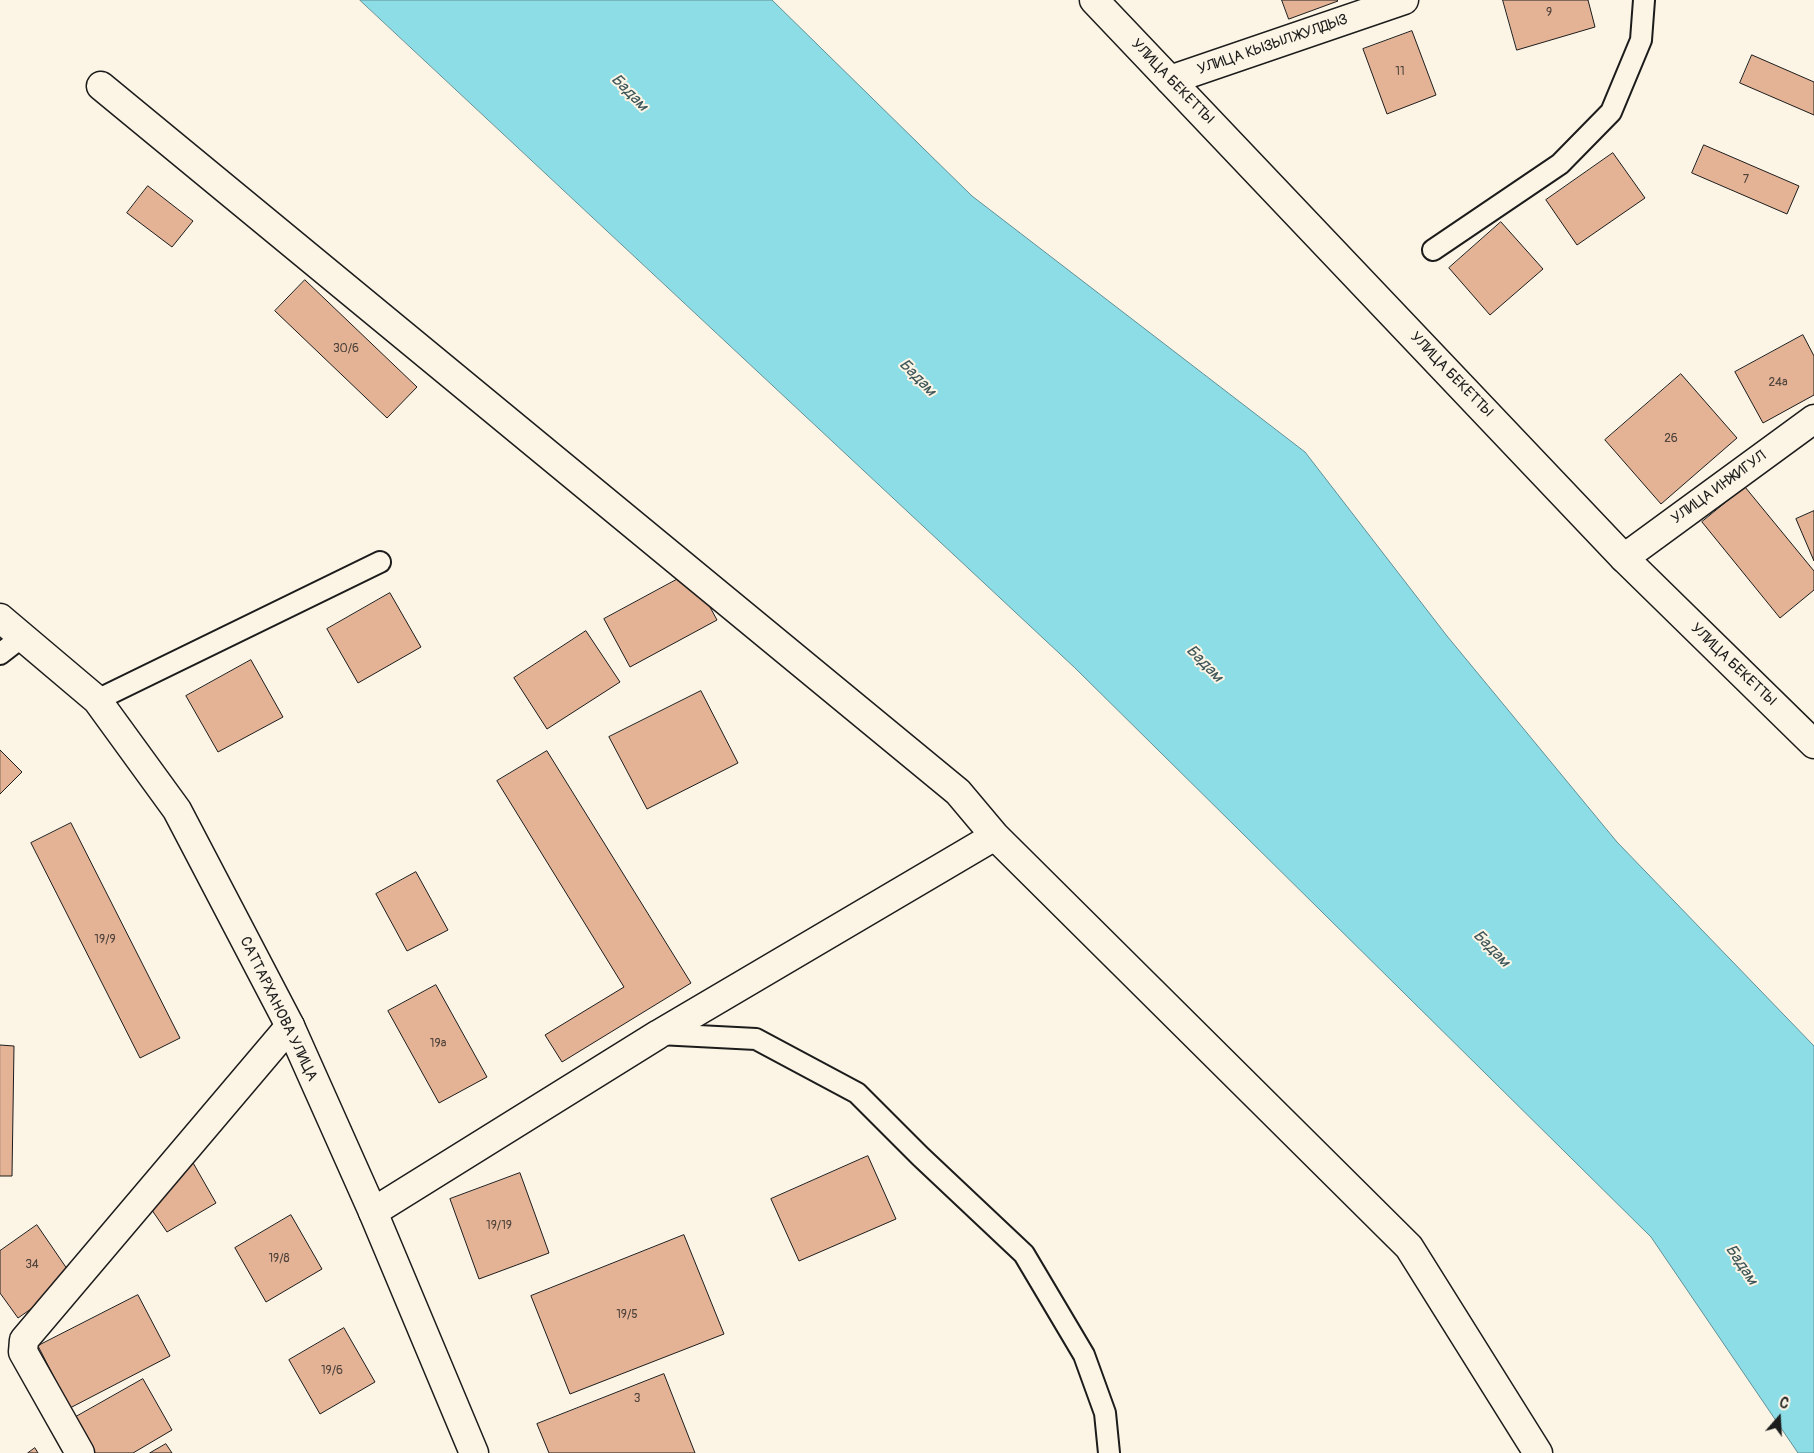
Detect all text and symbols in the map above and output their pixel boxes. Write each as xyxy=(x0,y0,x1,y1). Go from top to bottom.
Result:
house number: 9 xyxy=(1546,6,1552,20)
street label: УЛИЦА КЫЗЫЛ ЖУЛДЫЗ xyxy=(1195,11,1351,79)
street label: УЛИЦА БЕКЕТТЫ xyxy=(1127,36,1217,128)
house number: 11 xyxy=(1395,65,1405,79)
water label: Бадам xyxy=(606,70,652,116)
house number: 7 xyxy=(1743,173,1749,187)
street label: УЛИЦА БЕКЕТТЫ xyxy=(1406,329,1496,421)
house number: 30/6 xyxy=(333,342,359,356)
water label: Бадам xyxy=(894,355,940,401)
house number: 24а xyxy=(1768,376,1788,390)
house number: 26 xyxy=(1664,432,1678,446)
street label: УЛИЦА ИНЖИГУЛ xyxy=(1668,448,1770,528)
street label: УЛИЦА БЕКЕТТЫ xyxy=(1687,620,1779,710)
water label: Бадам xyxy=(1181,641,1227,687)
water label: Бадам xyxy=(1468,926,1514,972)
house number: 19/9 xyxy=(94,933,116,947)
street label: САТТАРХАНОВА УЛИЦА xyxy=(235,934,321,1084)
house number: 19а xyxy=(430,1037,446,1051)
house number: 19/19 xyxy=(486,1219,512,1233)
water label: Бадам xyxy=(1721,1241,1761,1289)
house number: 19/8 xyxy=(268,1252,290,1266)
house number: 34 xyxy=(25,1258,39,1272)
house number: 19/5 xyxy=(616,1308,638,1322)
house number: 19/6 xyxy=(321,1364,343,1378)
house number: 3 xyxy=(634,1392,640,1406)
north arrow xyxy=(1754,1393,1804,1443)
text: С xyxy=(1777,1394,1791,1413)

